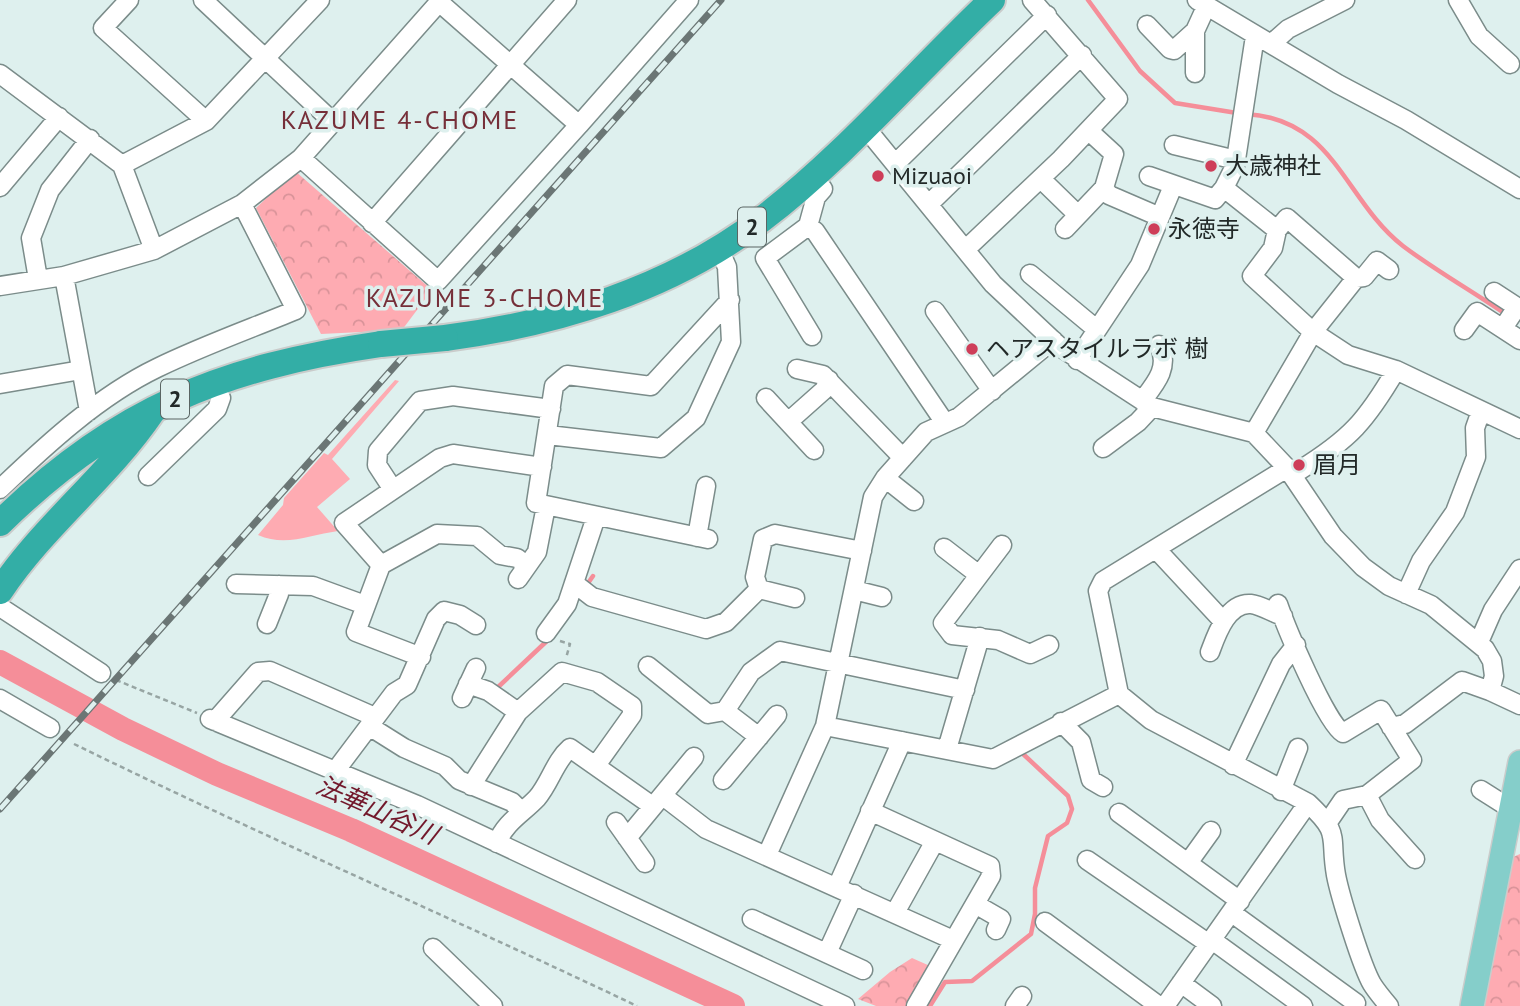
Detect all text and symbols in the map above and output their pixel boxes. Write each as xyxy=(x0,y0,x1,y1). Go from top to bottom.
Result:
district label: KAZUME 4-CHOME xyxy=(281,103,519,136)
place label: 大歳神社 xyxy=(1225,150,1321,181)
marker: 大歳神社 xyxy=(1203,158,1219,174)
place label: Mizuaoi xyxy=(892,160,972,191)
marker: Mizuaoi xyxy=(870,168,886,184)
road number: 2 xyxy=(738,208,766,246)
place label: 永徳寺 xyxy=(1168,213,1240,244)
marker: 永徳寺 xyxy=(1146,221,1162,237)
district label: KAZUME 3-CHOME xyxy=(366,281,604,314)
place label: ヘアスタイルラボ 樹 xyxy=(986,333,1208,364)
marker: ヘアスタイルラボ 樹 xyxy=(964,341,980,357)
road number: 2 xyxy=(161,380,189,418)
place label: 眉月 xyxy=(1313,449,1361,480)
marker: 眉月 xyxy=(1291,457,1307,473)
water label: 法華山谷川 xyxy=(311,768,446,852)

